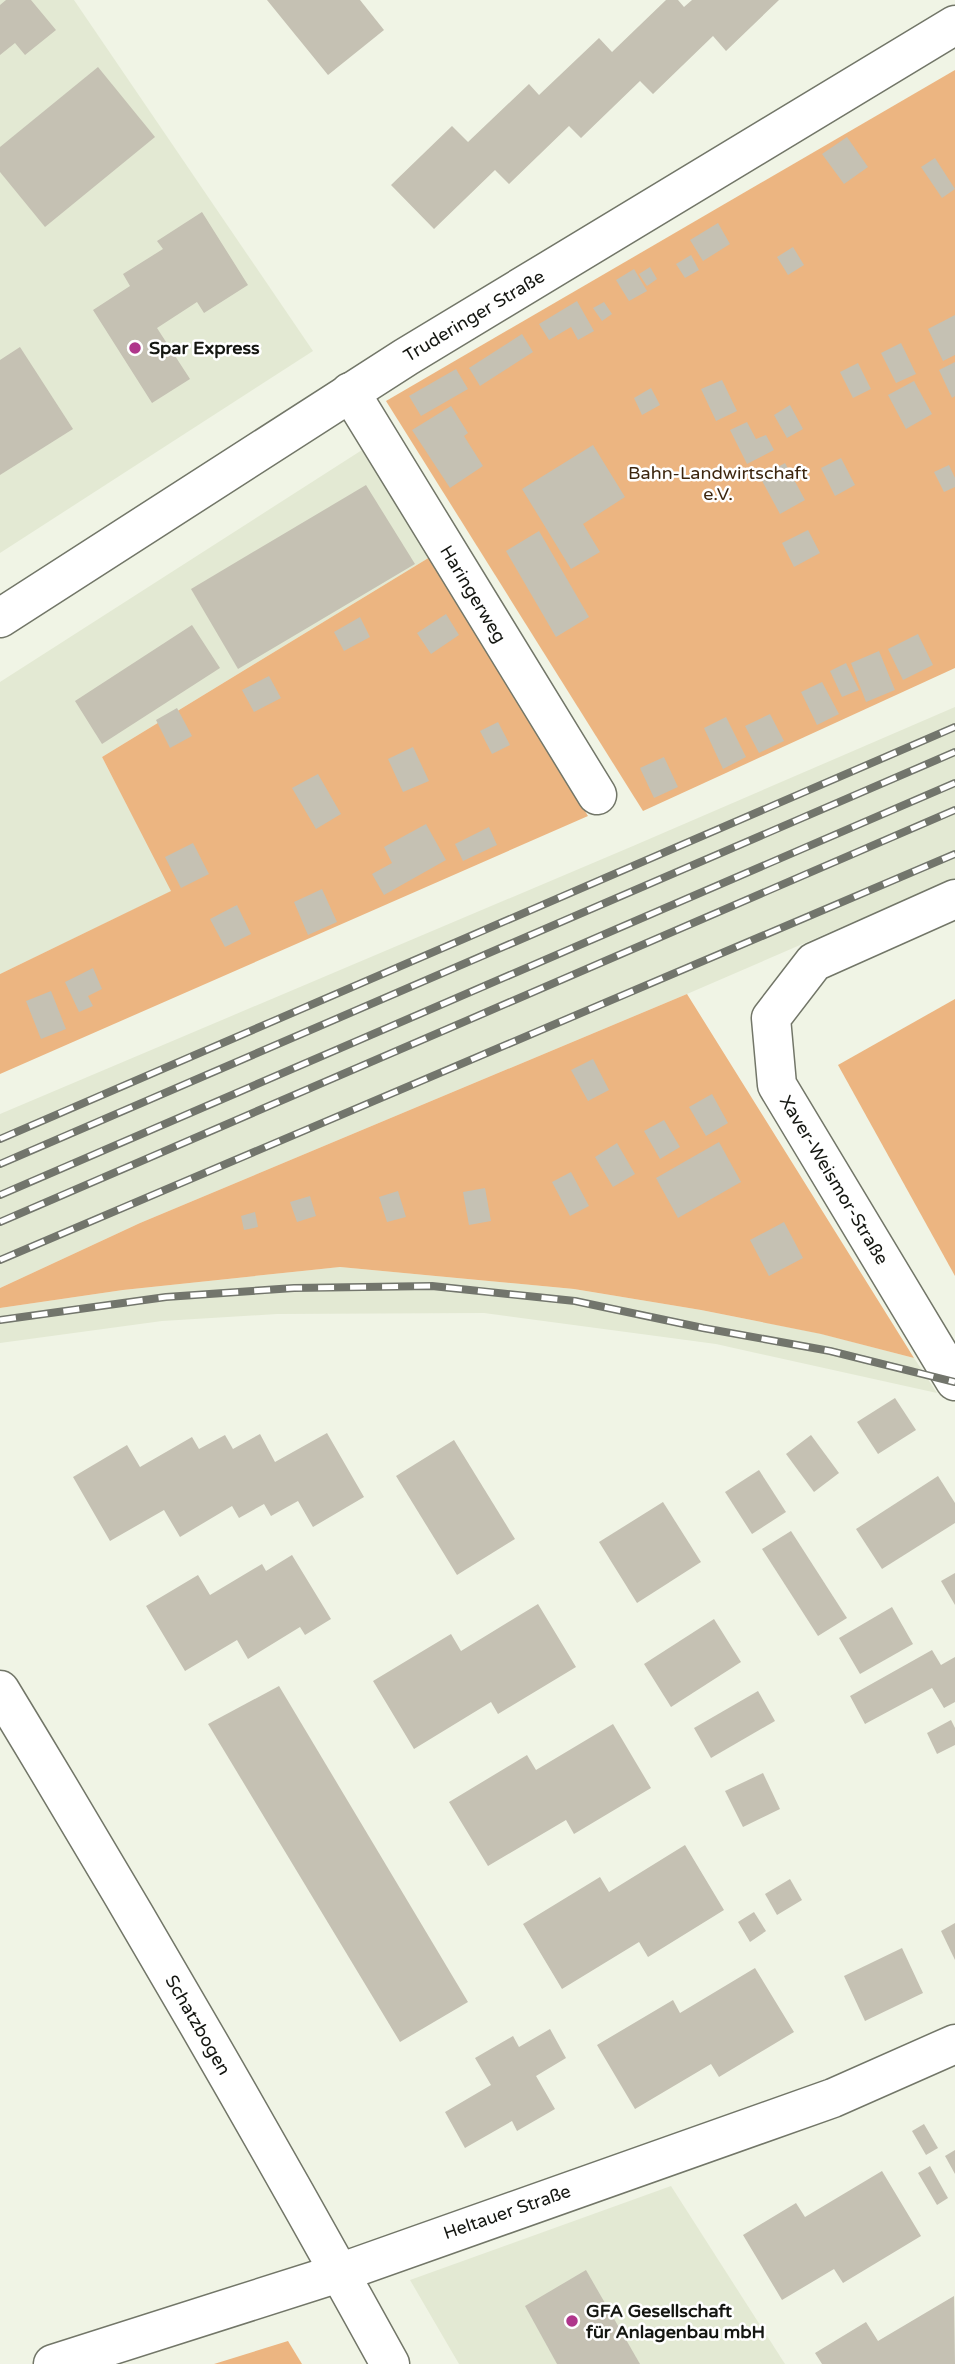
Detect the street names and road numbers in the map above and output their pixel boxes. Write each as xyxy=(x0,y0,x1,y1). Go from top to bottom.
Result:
street label: Truderinger Straße xyxy=(400,265,548,367)
street label: Haringerweg xyxy=(435,541,511,647)
street label: Xaver-Weismor-Straße xyxy=(775,1091,893,1269)
street label: Schatzbogen xyxy=(160,1971,236,2079)
street label: Heltauer Straße xyxy=(440,2180,574,2244)

